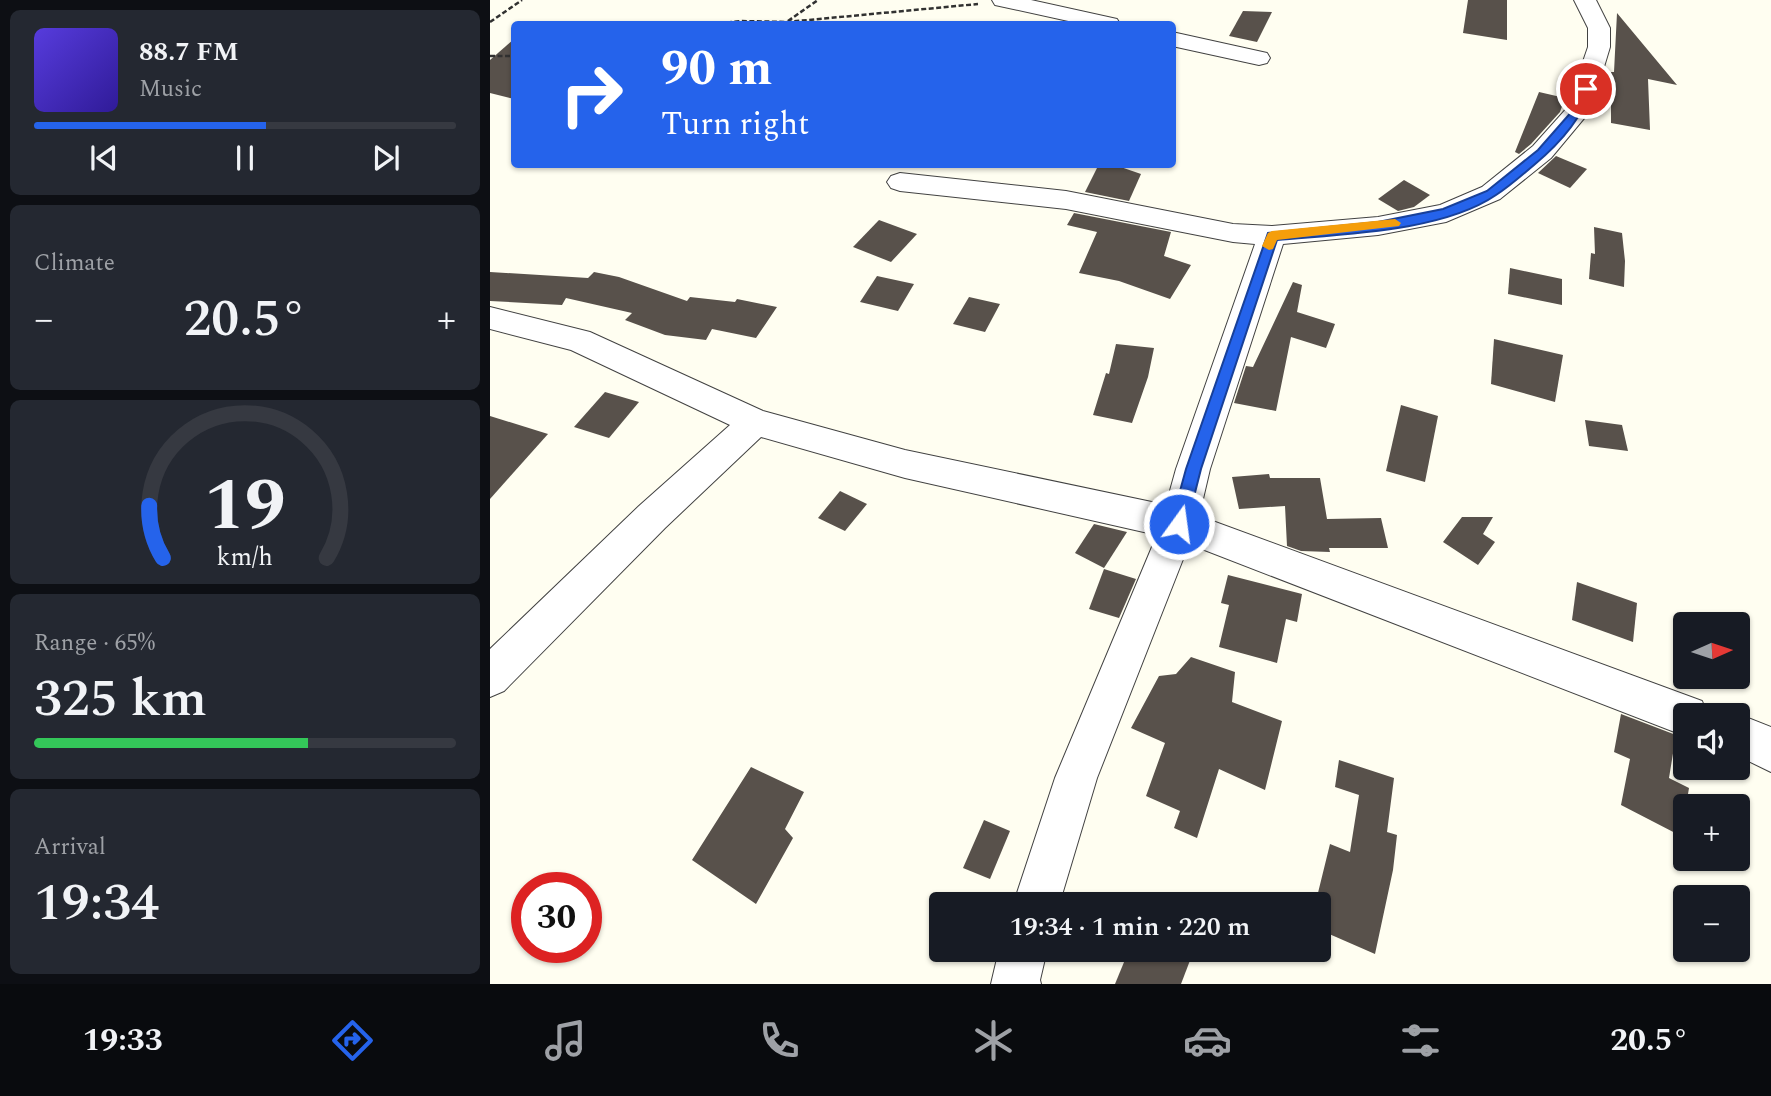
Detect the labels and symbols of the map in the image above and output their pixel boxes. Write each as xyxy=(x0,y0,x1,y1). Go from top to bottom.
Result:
pin xyxy=(1556,59,1616,119)
position arrow xyxy=(1142,487,1216,561)
north arrow xyxy=(1673,612,1750,690)
speed limit sign: 30 xyxy=(511,872,602,963)

